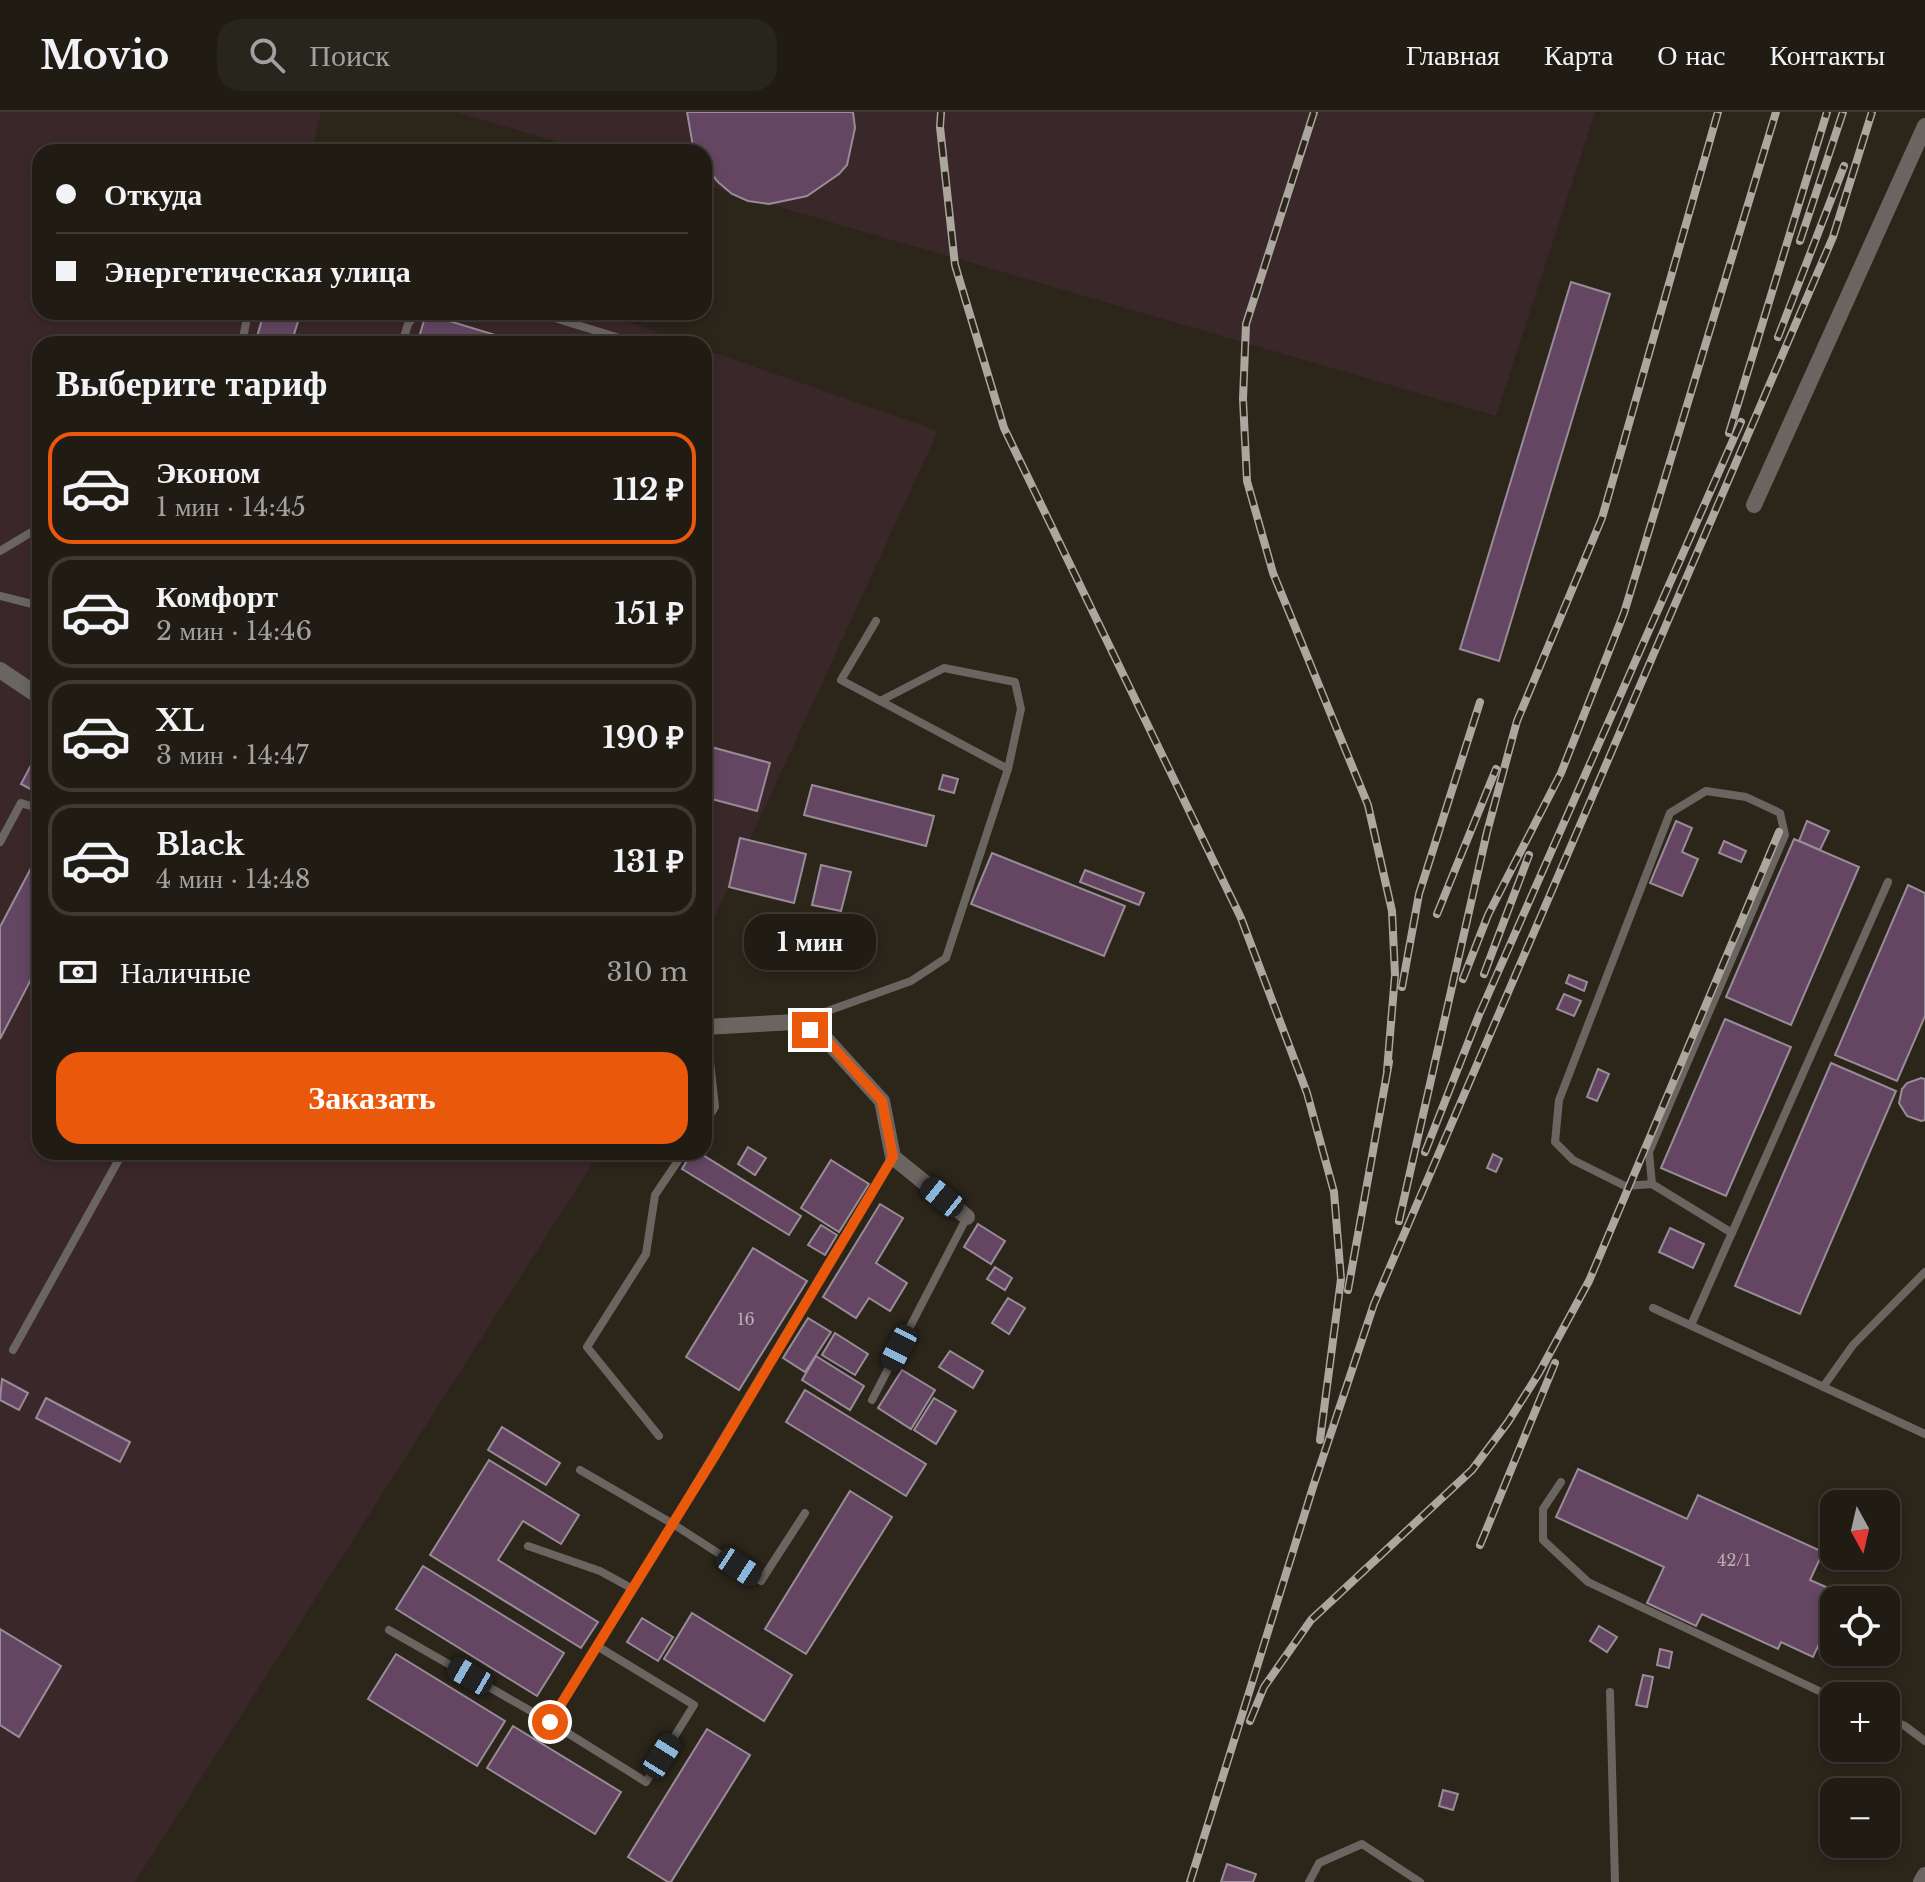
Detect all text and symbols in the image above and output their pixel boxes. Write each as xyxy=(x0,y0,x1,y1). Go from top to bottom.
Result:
search box xyxy=(217,19,777,91)
text: Movio xyxy=(40,32,169,79)
icon: search xyxy=(245,33,289,77)
text: Поиск xyxy=(309,37,390,74)
text: Главная xyxy=(1406,38,1500,73)
text: Карта xyxy=(1544,38,1613,73)
text: О нас xyxy=(1657,38,1725,73)
text: Контакты xyxy=(1769,38,1885,73)
text: Откуда xyxy=(104,176,202,213)
text: Энергетическая улица xyxy=(104,253,411,290)
text: Выберите тариф xyxy=(56,361,327,406)
icon: car xyxy=(60,452,132,524)
text: Эконом xyxy=(156,454,260,491)
text: 112 ₽ xyxy=(613,471,684,508)
text: 1 мин · 14:45 xyxy=(156,491,306,523)
icon: car xyxy=(60,576,132,648)
text: Комфорт xyxy=(156,578,278,615)
text: 151 ₽ xyxy=(615,595,684,632)
text: 2 мин · 14:46 xyxy=(156,615,312,647)
icon: car xyxy=(60,700,132,772)
text: XL xyxy=(156,702,204,739)
text: 190 ₽ xyxy=(603,719,684,756)
text: 3 мин · 14:47 xyxy=(156,739,309,771)
icon: car xyxy=(60,824,132,896)
text: Black xyxy=(156,826,244,863)
text: 131 ₽ xyxy=(613,843,684,880)
text: 4 мин · 14:48 xyxy=(156,863,310,895)
callout: 1 мин xyxy=(744,914,876,970)
text: 1 мин xyxy=(777,926,843,958)
icon: cash xyxy=(56,950,100,994)
text: Наличные xyxy=(120,954,251,991)
text: 310 m xyxy=(606,956,688,988)
route end xyxy=(792,1012,828,1048)
button: Заказать xyxy=(56,1052,688,1144)
car xyxy=(916,1173,968,1221)
house number: 16 xyxy=(737,1309,755,1329)
car xyxy=(877,1321,921,1375)
north arrow xyxy=(1820,1490,1900,1570)
map controls xyxy=(1820,1490,1900,1858)
car xyxy=(712,1544,766,1590)
house number: 42/1 xyxy=(1717,1550,1751,1570)
button: locate xyxy=(1820,1586,1900,1666)
car xyxy=(443,1654,497,1698)
button: + xyxy=(1820,1682,1900,1762)
route start xyxy=(532,1704,568,1740)
car xyxy=(639,1729,685,1783)
button: − xyxy=(1820,1778,1900,1858)

